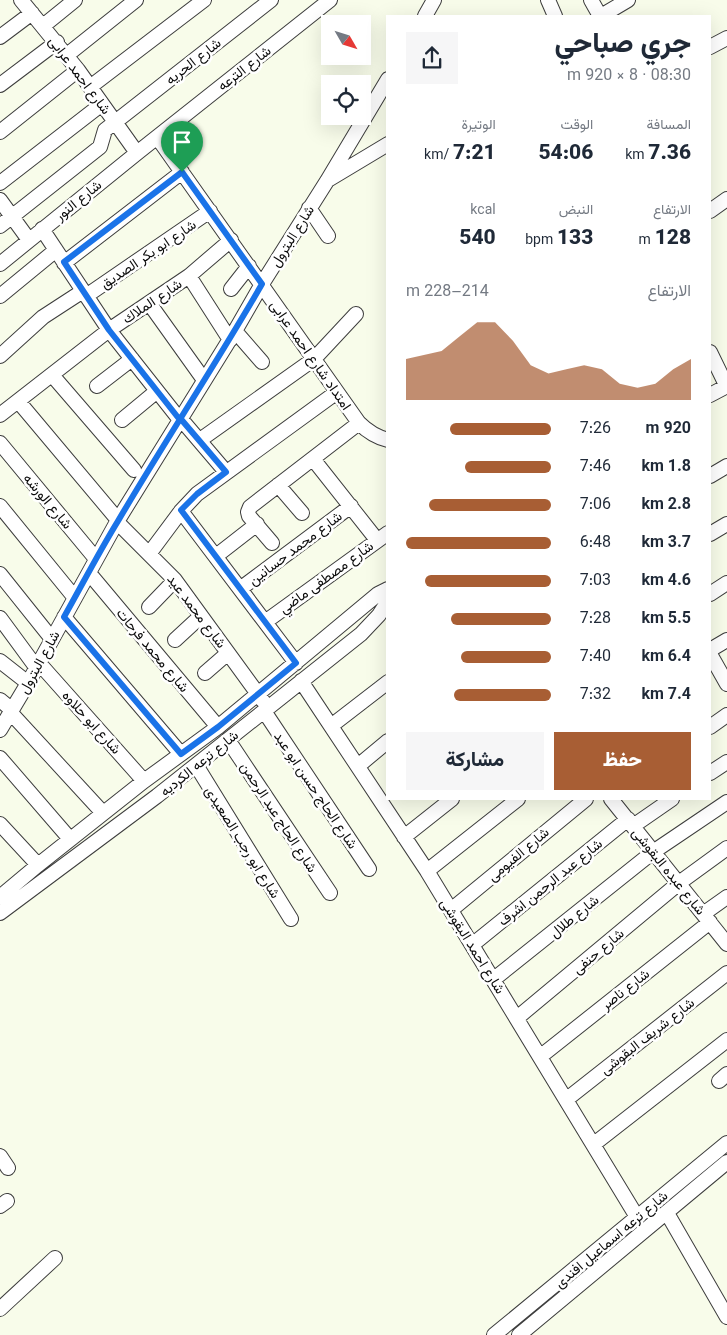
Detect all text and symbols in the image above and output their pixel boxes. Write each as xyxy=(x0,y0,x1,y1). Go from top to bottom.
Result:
north arrow xyxy=(321,15,371,65)
map controls xyxy=(321,15,371,125)
text: جري صباحي xyxy=(555,23,691,67)
street label: شارع احمد عرابى xyxy=(42,32,115,120)
button: share xyxy=(406,32,458,84)
street label: شارع الحريه xyxy=(162,34,227,91)
street label: شارع الترعه xyxy=(214,41,277,98)
text: 08:30 · 8 × 920 m xyxy=(567,64,691,89)
button: locate xyxy=(321,75,371,125)
text: الوتيرة xyxy=(461,115,496,137)
text: الوقت xyxy=(560,115,593,137)
text: المسافة xyxy=(647,115,691,137)
pin xyxy=(161,121,203,172)
icon: arrive xyxy=(168,128,196,156)
text: 7:21 xyxy=(453,137,496,170)
text: 54:06 xyxy=(539,137,593,170)
text: 7.36 xyxy=(648,137,691,170)
text: /km xyxy=(424,145,453,167)
text: km xyxy=(625,145,648,167)
street label: شارع النور xyxy=(50,176,108,228)
text: kcal xyxy=(470,200,496,222)
text: النبض xyxy=(559,200,593,222)
text: الارتفاع xyxy=(653,200,691,222)
street label: شارع البترول xyxy=(266,202,321,272)
street label: شارع ابو بكر الصديق xyxy=(97,215,202,296)
text: 540 xyxy=(459,222,496,255)
text: 133 xyxy=(557,222,593,255)
text: 128 xyxy=(655,222,691,255)
text: bpm xyxy=(525,230,557,252)
text: m xyxy=(639,230,655,252)
street label: شارع الملاك xyxy=(119,275,187,331)
text: 214–228 m xyxy=(406,280,489,305)
text: الارتفاع xyxy=(648,280,691,305)
street label: امتداد شارع احمد عرابى xyxy=(263,297,356,416)
text: 7:26 xyxy=(580,417,611,442)
text: 920 m xyxy=(646,417,691,442)
text: 7:46 xyxy=(580,455,611,480)
text: 1.8 km xyxy=(641,455,691,480)
street label: شارع الورشه xyxy=(16,469,77,535)
text: 7:06 xyxy=(580,493,611,518)
text: 2.8 km xyxy=(641,493,691,518)
street label: شارع محمد حسانين xyxy=(245,507,348,592)
text: 6:48 xyxy=(580,531,611,556)
text: 3.7 km xyxy=(641,531,691,556)
street label: شارع مصطفى ماضي xyxy=(275,537,379,621)
text: 7:03 xyxy=(580,569,611,594)
text: 4.6 km xyxy=(641,569,691,594)
street label: شارع محمد عيد xyxy=(160,570,231,654)
street label: شارع محمد فرحات xyxy=(110,604,193,698)
text: 7:28 xyxy=(580,607,611,632)
text: 5.5 km xyxy=(641,607,691,632)
street label: شارع البترول xyxy=(14,627,67,699)
text: 7:40 xyxy=(580,645,611,670)
text: 6.4 km xyxy=(641,645,691,670)
text: 7:32 xyxy=(580,683,611,708)
text: 7.4 km xyxy=(641,683,691,708)
street label: شارع ابو حلاوه xyxy=(56,686,125,760)
street label: شارع ترعه الكرديه xyxy=(156,726,244,803)
street label: شارع الحاج حسن ابو عبد xyxy=(267,728,362,854)
button: مشاركة xyxy=(406,732,544,790)
button: حفظ xyxy=(554,732,691,790)
street label: شارع الحاج عبد الرحمن xyxy=(233,758,321,878)
street label: شارع ابو رجب الصعيدى xyxy=(198,783,285,904)
street label: شارع الفيومى xyxy=(483,823,555,888)
street label: شارع عبده البقوشى xyxy=(625,824,710,921)
street label: شارع عبد الرحمن اشرف xyxy=(494,834,608,933)
street label: شارع طلال xyxy=(546,891,605,944)
street label: شارع احمد البقوشى xyxy=(433,895,510,999)
street label: شارع حنفى xyxy=(568,924,630,981)
street label: شارع ناصر xyxy=(596,964,655,1017)
street label: شارع شريف البقوشى xyxy=(596,994,700,1082)
street label: شارع ترعه اسماعيل افندى xyxy=(551,1186,674,1295)

